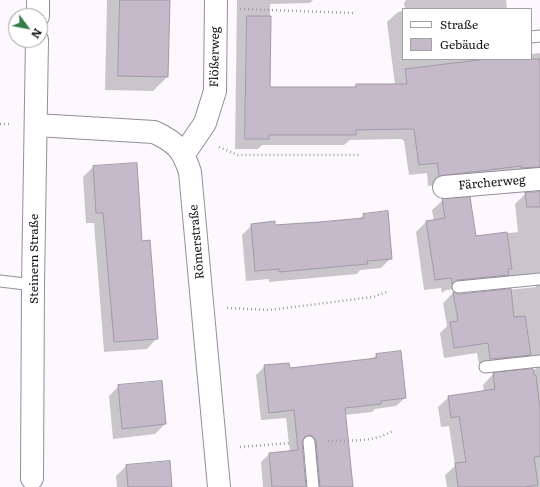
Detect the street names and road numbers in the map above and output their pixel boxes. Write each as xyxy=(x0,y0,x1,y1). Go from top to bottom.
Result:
street label: Flößerweg xyxy=(207,26,223,88)
street label: Färcherweg xyxy=(458,173,526,193)
street label: Römerstraße xyxy=(187,204,207,280)
street label: Steinern Straße xyxy=(27,214,41,304)

